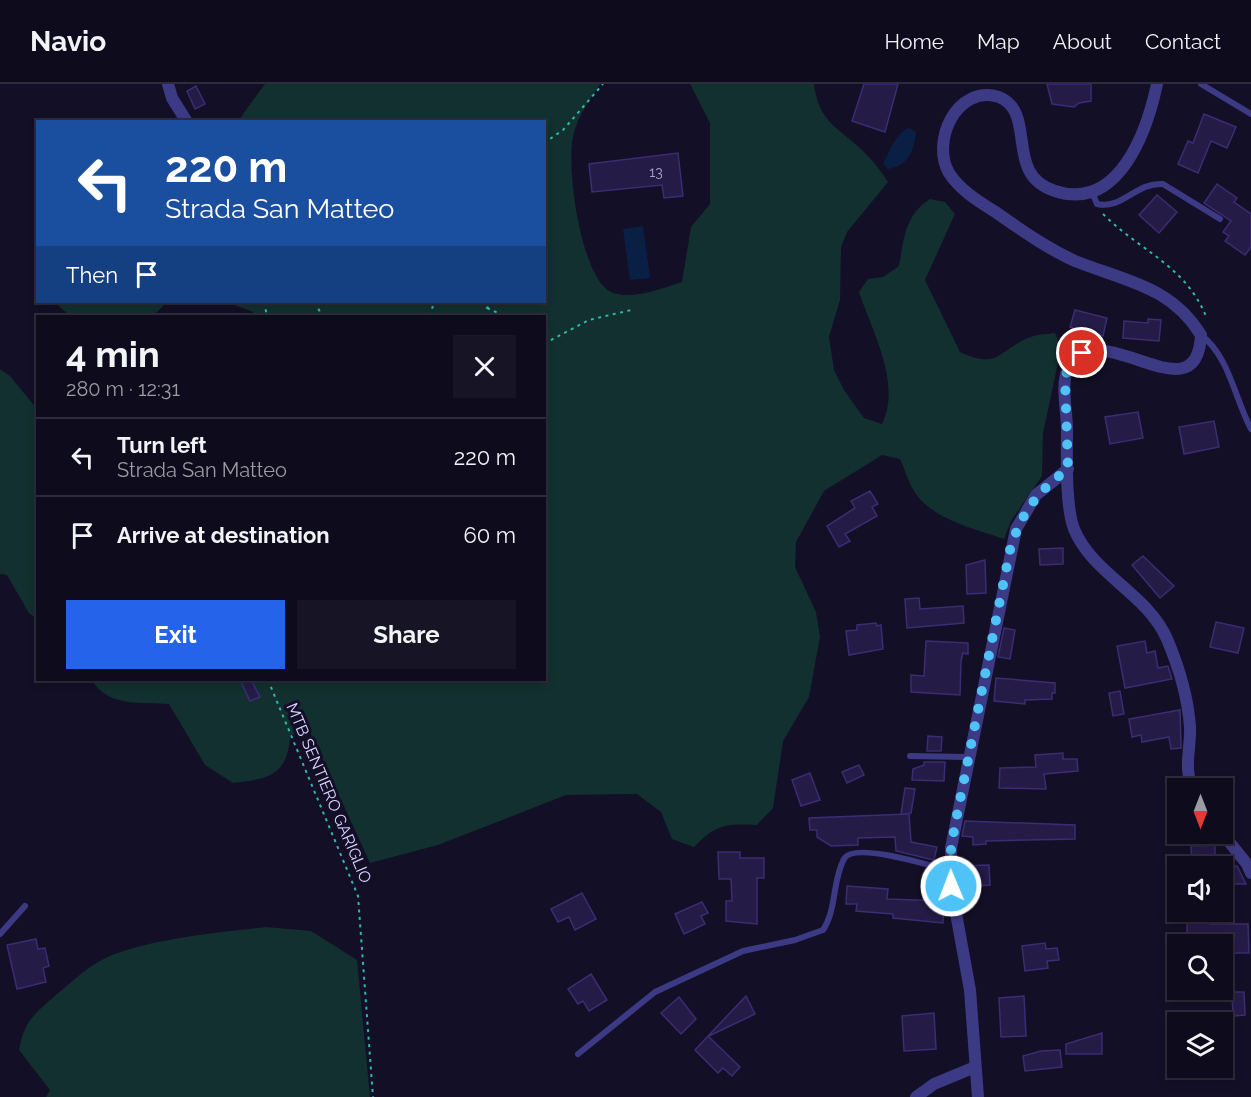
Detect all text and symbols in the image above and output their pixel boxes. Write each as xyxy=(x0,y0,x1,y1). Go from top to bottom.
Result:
text: Navio xyxy=(30,25,106,58)
text: Home xyxy=(885,29,944,54)
text: Map xyxy=(977,29,1020,54)
text: About xyxy=(1053,29,1112,54)
text: Contact xyxy=(1145,29,1221,54)
text: 220 m xyxy=(165,143,287,192)
icon: left xyxy=(66,144,144,222)
house number: 13 xyxy=(649,164,663,180)
text: Strada San Matteo xyxy=(165,193,394,224)
icon: arrive xyxy=(130,258,163,291)
text: Then xyxy=(66,262,118,288)
pin xyxy=(1056,327,1107,378)
text: 4 min xyxy=(66,333,160,375)
button: close xyxy=(453,335,516,398)
icon: arrive xyxy=(1065,336,1098,369)
text: 280 m · 12:31 xyxy=(66,377,180,401)
text: Turn left xyxy=(117,432,207,458)
icon: left xyxy=(66,441,99,474)
text: 220 m xyxy=(454,444,516,470)
text: Strada San Matteo xyxy=(117,458,287,482)
icon: arrive xyxy=(66,519,99,552)
text: Arrive at destination xyxy=(117,522,330,548)
text: 60 m xyxy=(463,522,516,548)
button: Exit xyxy=(66,600,285,669)
button: Share xyxy=(297,600,516,669)
street label: MTB SENTIERO GARIGLIO xyxy=(282,700,376,886)
north arrow xyxy=(1167,778,1233,844)
map controls xyxy=(1167,778,1233,1078)
position arrow xyxy=(919,854,983,918)
button: sound xyxy=(1167,856,1233,922)
button: search xyxy=(1167,934,1233,1000)
button: layers xyxy=(1167,1012,1233,1078)

